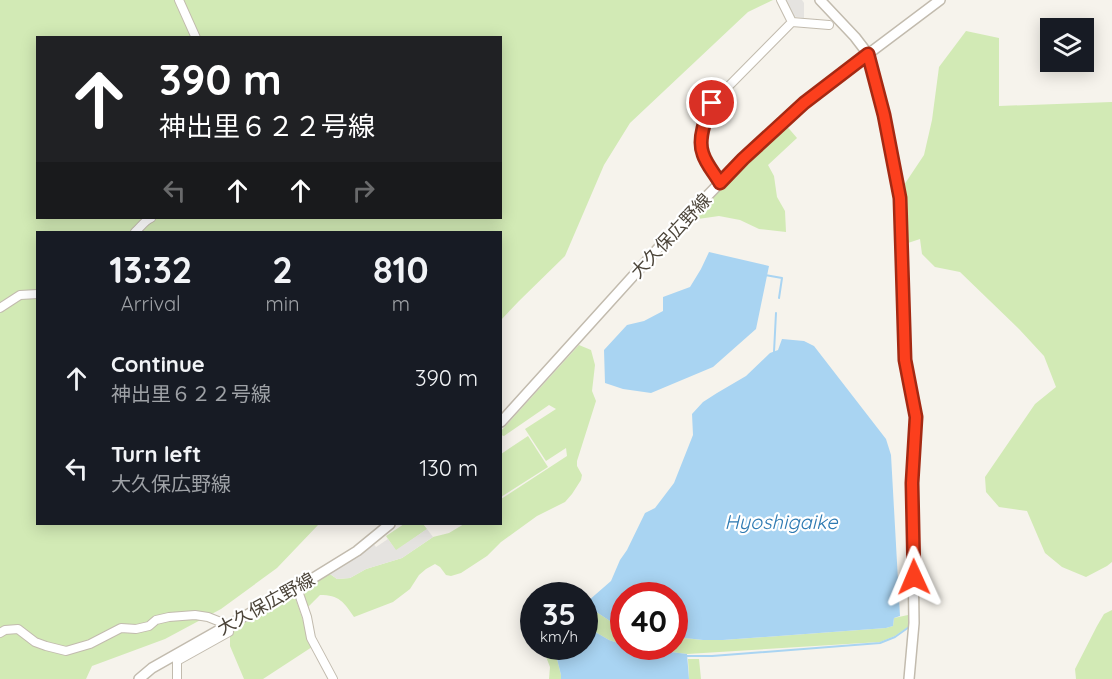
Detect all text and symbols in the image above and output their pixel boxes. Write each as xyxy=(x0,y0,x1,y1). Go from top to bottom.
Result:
map controls xyxy=(1040,18,1094,72)
button: layers xyxy=(1040,18,1094,72)
text: 390 m xyxy=(159,53,282,106)
icon: ahead xyxy=(60,60,138,138)
pin xyxy=(686,77,737,128)
icon: arrive xyxy=(695,86,728,119)
text: 神出里６２２号線 xyxy=(159,109,375,143)
icon: left xyxy=(158,174,191,207)
icon: ahead xyxy=(221,174,254,207)
icon: ahead xyxy=(284,174,317,207)
icon: right xyxy=(347,174,380,207)
street label: 大久保広野線 xyxy=(625,188,716,283)
text: 13:32 xyxy=(109,247,192,292)
text: 2 xyxy=(272,247,293,292)
text: 810 xyxy=(373,247,429,292)
text: Arrival xyxy=(121,291,181,316)
text: min xyxy=(266,291,300,316)
text: m xyxy=(392,291,410,316)
text: Continue xyxy=(111,350,205,378)
icon: ahead xyxy=(60,362,93,395)
text: 390 m xyxy=(415,364,478,392)
text: 神出里６２２号線 xyxy=(111,381,271,406)
text: Turn left xyxy=(111,440,201,468)
icon: left xyxy=(60,452,93,485)
text: 130 m xyxy=(419,454,478,482)
text: 大久保広野線 xyxy=(111,471,231,496)
water label: Hyoshigaike xyxy=(724,509,838,534)
position arrow xyxy=(882,545,946,609)
street label: 大久保広野線 xyxy=(213,567,319,640)
speed limit sign: 40 xyxy=(610,582,688,660)
text: 35 xyxy=(542,595,576,633)
text: km/h xyxy=(540,627,578,646)

